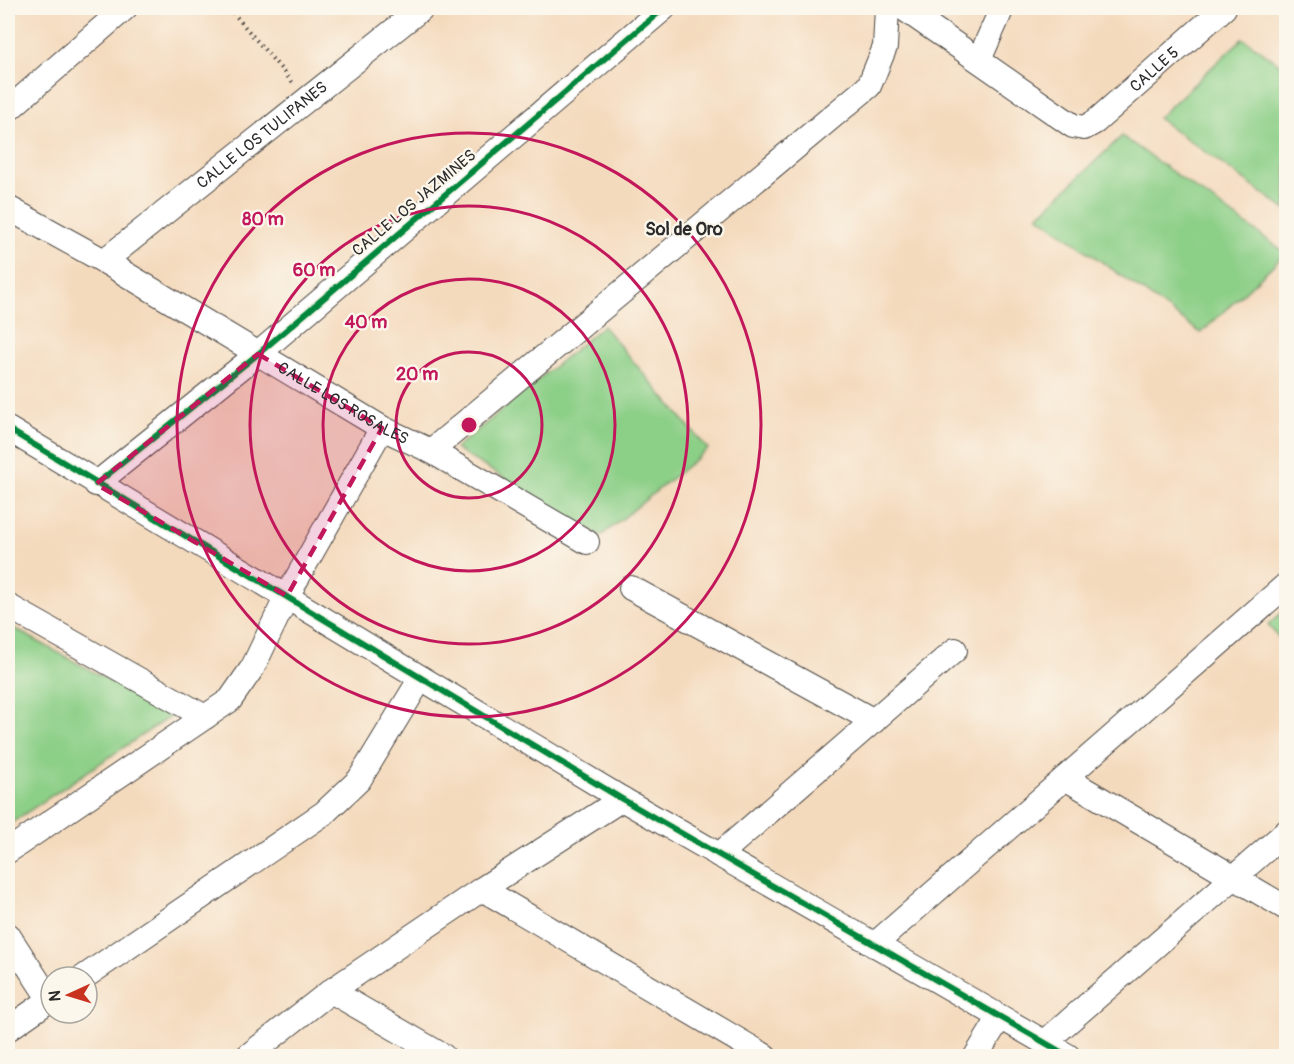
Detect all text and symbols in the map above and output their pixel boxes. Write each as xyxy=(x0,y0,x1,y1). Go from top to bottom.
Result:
street label: CALLE 5 xyxy=(1126,42,1183,96)
street label: CALLE LOS TULIPANES xyxy=(193,77,331,193)
street label: CALLE LOS JAZMINES xyxy=(348,145,480,261)
text: 80 m xyxy=(242,208,284,231)
district label: Sol de Oro xyxy=(645,218,723,241)
text: 60 m xyxy=(293,259,335,282)
text: 40 m xyxy=(345,311,387,334)
street label: CALLE LOS ROSALES xyxy=(274,358,412,449)
text: 20 m xyxy=(396,363,438,386)
centre of rings xyxy=(459,415,479,435)
north arrow xyxy=(39,965,99,1025)
text: N xyxy=(45,990,65,1002)

